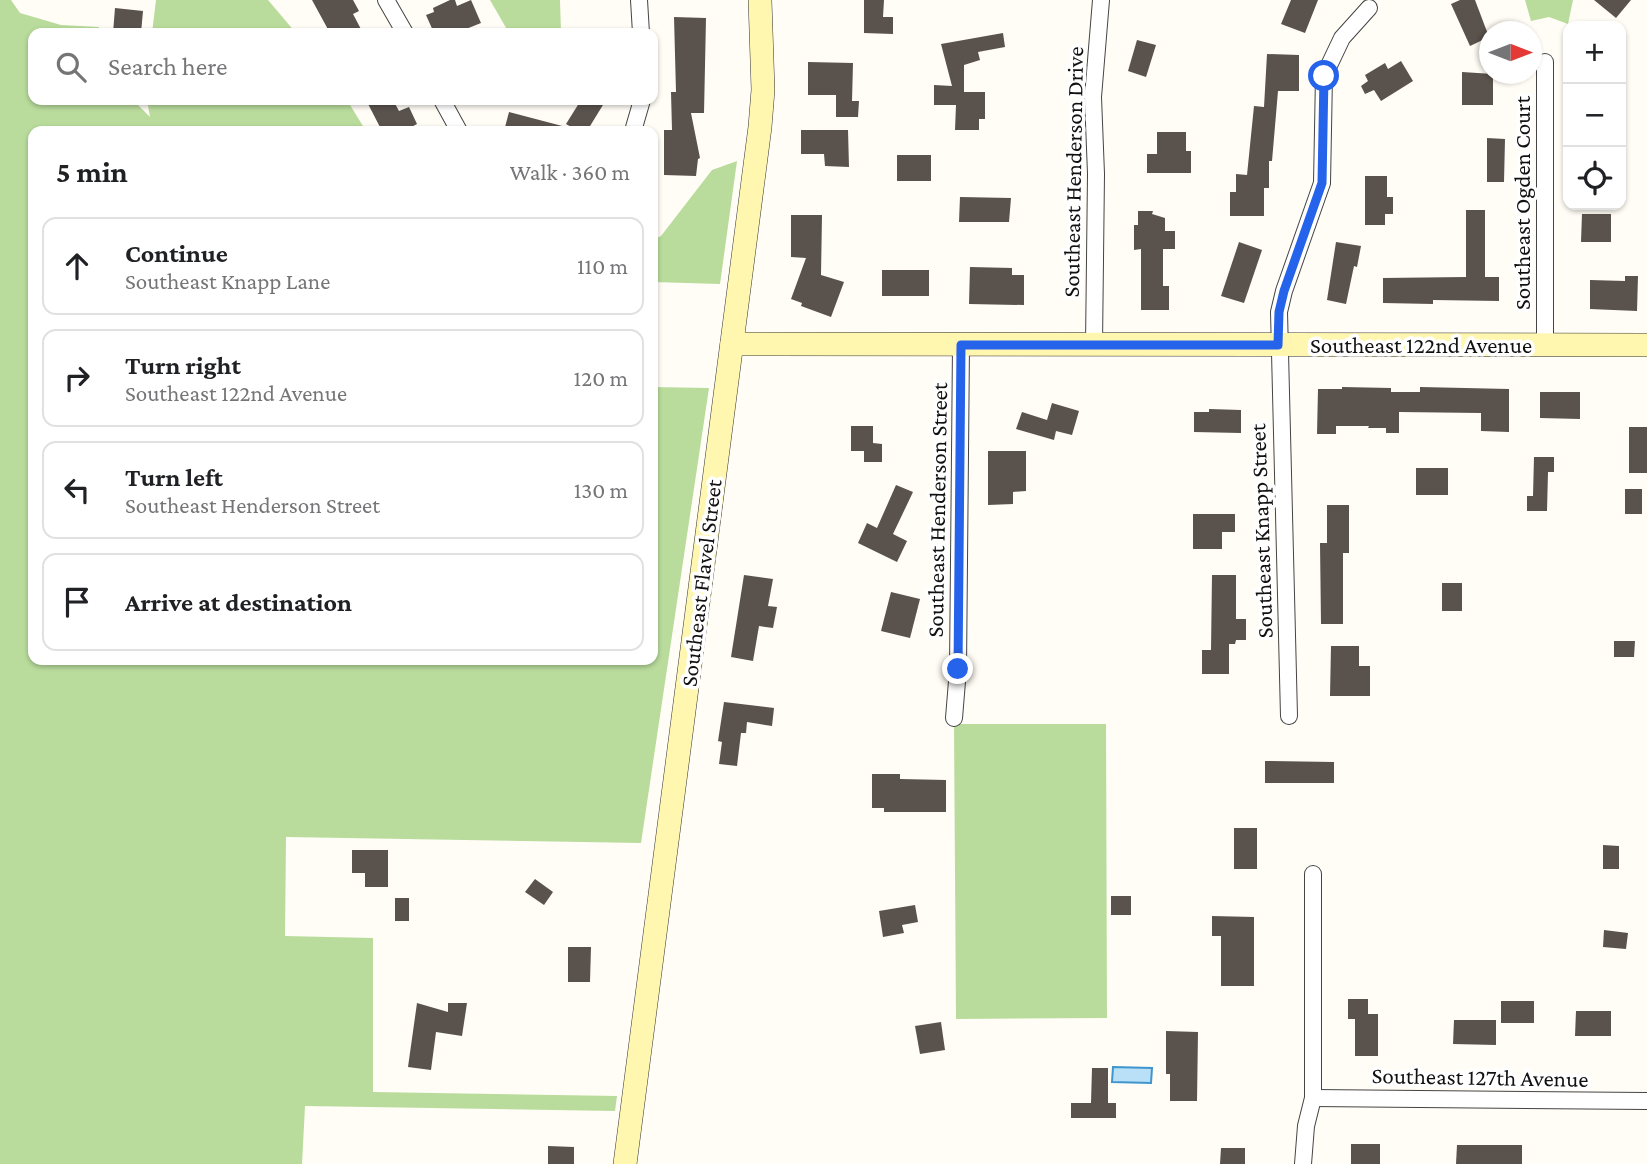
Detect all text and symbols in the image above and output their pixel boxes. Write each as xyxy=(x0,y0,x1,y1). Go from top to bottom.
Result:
north arrow xyxy=(1479,21,1542,84)
map controls xyxy=(1563,21,1626,210)
button: + xyxy=(1563,21,1626,84)
search box xyxy=(28,28,658,105)
street label: Southeast Henderson Drive xyxy=(1058,46,1088,298)
icon: search xyxy=(52,48,90,86)
text: Search here xyxy=(108,52,227,81)
route start xyxy=(1308,60,1339,91)
button: − xyxy=(1563,84,1626,147)
street label: Southeast Ogden Court xyxy=(1509,96,1535,310)
button: locate xyxy=(1563,147,1626,210)
text: 5 min xyxy=(56,155,128,188)
text: Walk · 360 m xyxy=(510,159,630,185)
text: Continue xyxy=(125,239,228,268)
icon: ahead xyxy=(58,247,96,285)
text: 110 m xyxy=(577,253,628,279)
text: Southeast Knapp Lane xyxy=(125,268,330,294)
street label: Southeast 122nd Avenue xyxy=(1310,332,1532,358)
text: Turn right xyxy=(125,351,241,380)
icon: right xyxy=(58,359,96,397)
text: 120 m xyxy=(574,365,628,391)
text: Southeast 122nd Avenue xyxy=(125,380,347,406)
street label: Southeast Henderson Street xyxy=(922,382,952,638)
street label: Southeast Knapp Street xyxy=(1244,423,1278,639)
text: Turn left xyxy=(125,463,223,492)
icon: left xyxy=(58,471,96,509)
text: 130 m xyxy=(574,477,628,503)
street label: Southeast Flavel Street xyxy=(675,477,727,688)
text: Southeast Henderson Street xyxy=(125,492,380,518)
icon: arrive xyxy=(58,583,96,621)
text: Arrive at destination xyxy=(125,588,352,617)
route end xyxy=(942,653,973,684)
street label: Southeast 127th Avenue xyxy=(1371,1062,1589,1092)

